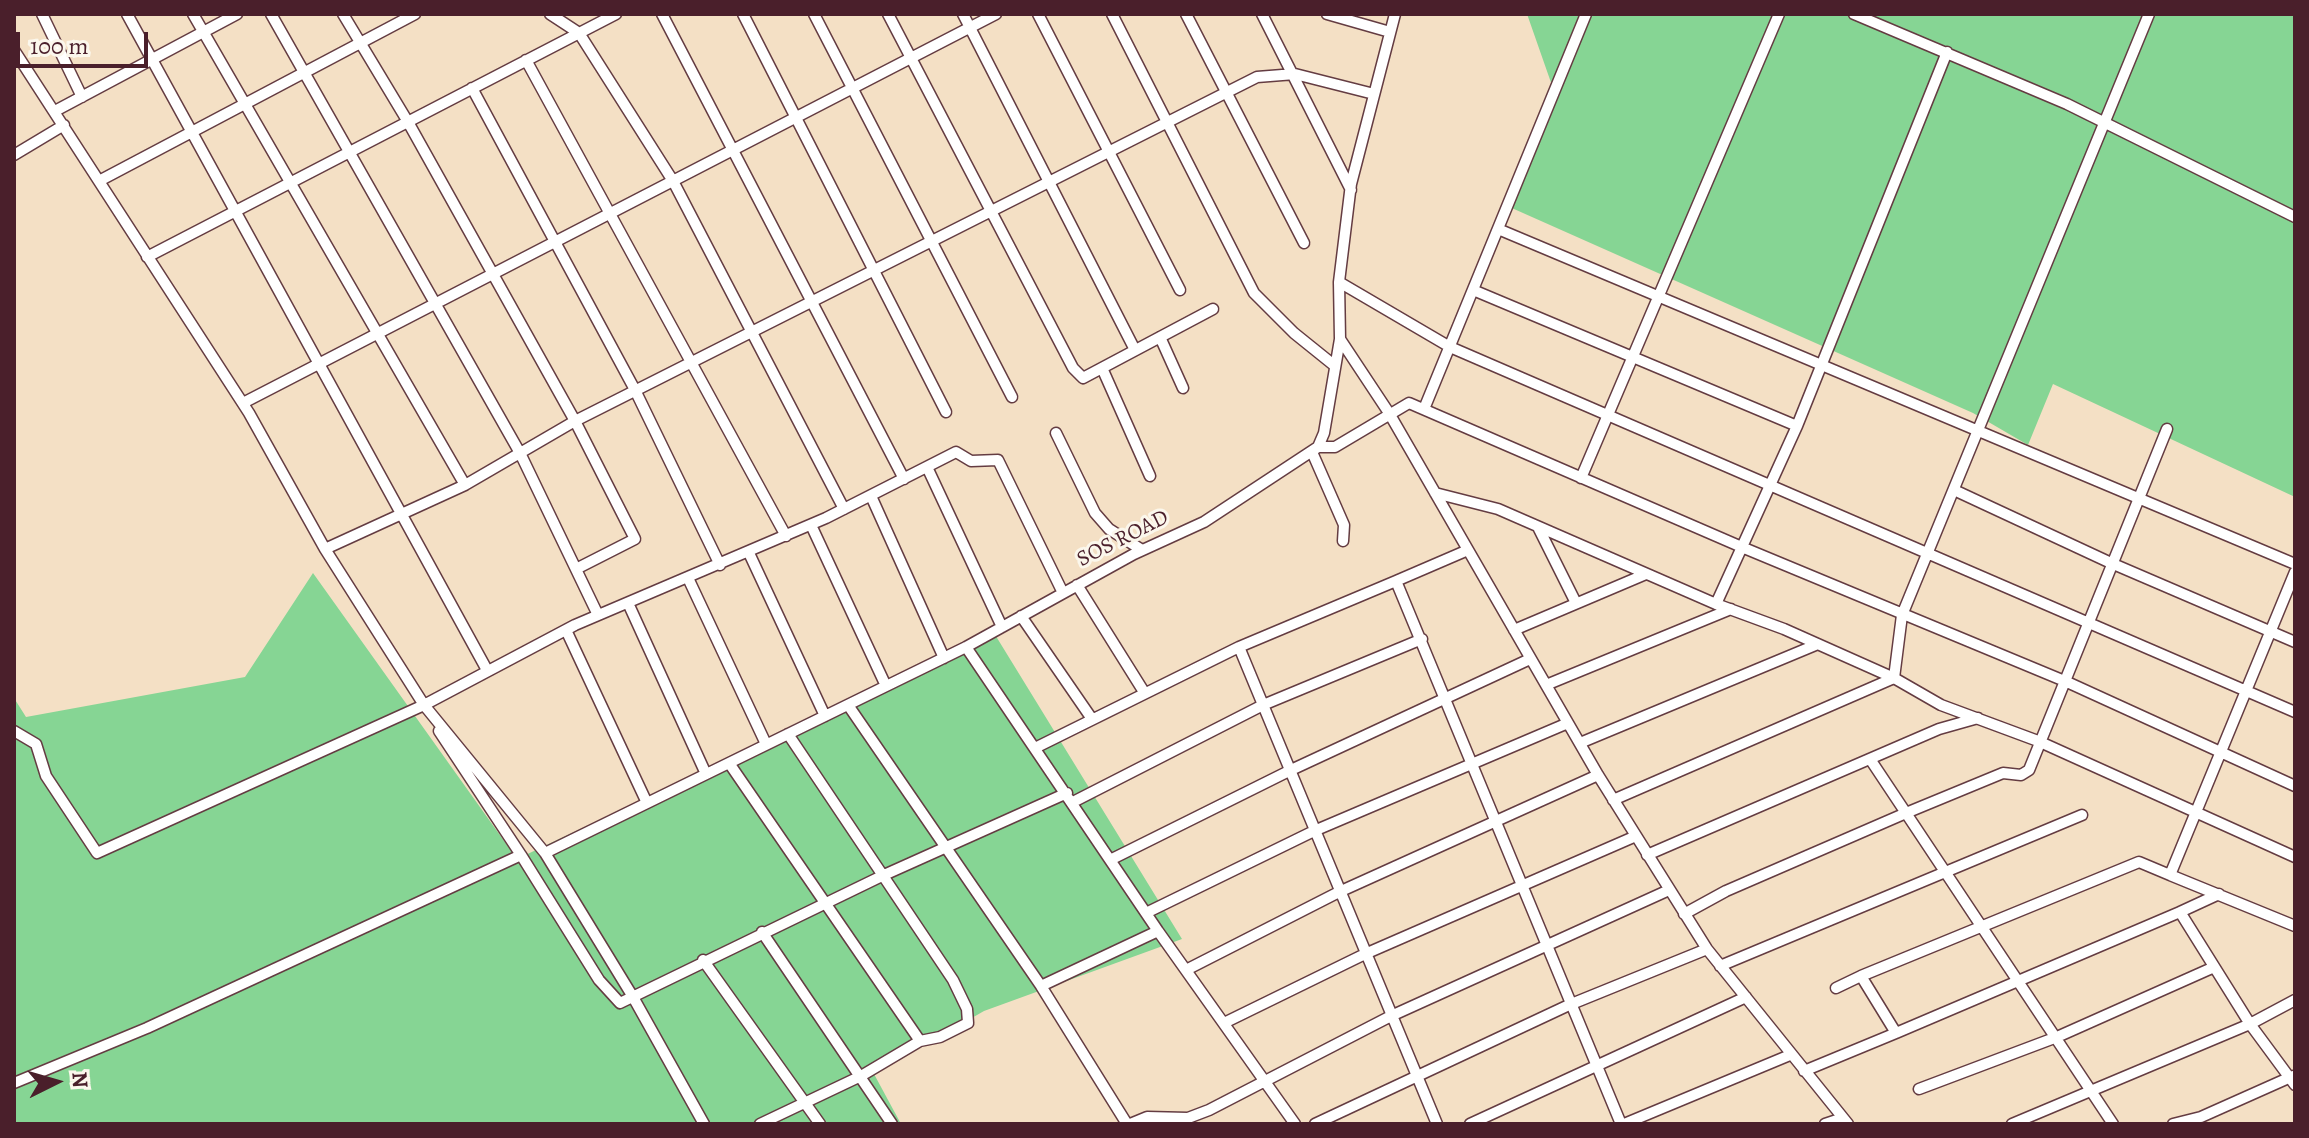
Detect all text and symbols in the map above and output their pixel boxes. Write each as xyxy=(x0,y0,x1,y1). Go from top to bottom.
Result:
scale bar xyxy=(20,16,152,66)
text: 100 m xyxy=(30,30,89,62)
street label: SOS ROAD xyxy=(1073,505,1173,573)
north arrow xyxy=(16,1042,96,1122)
text: N xyxy=(64,1071,96,1089)

